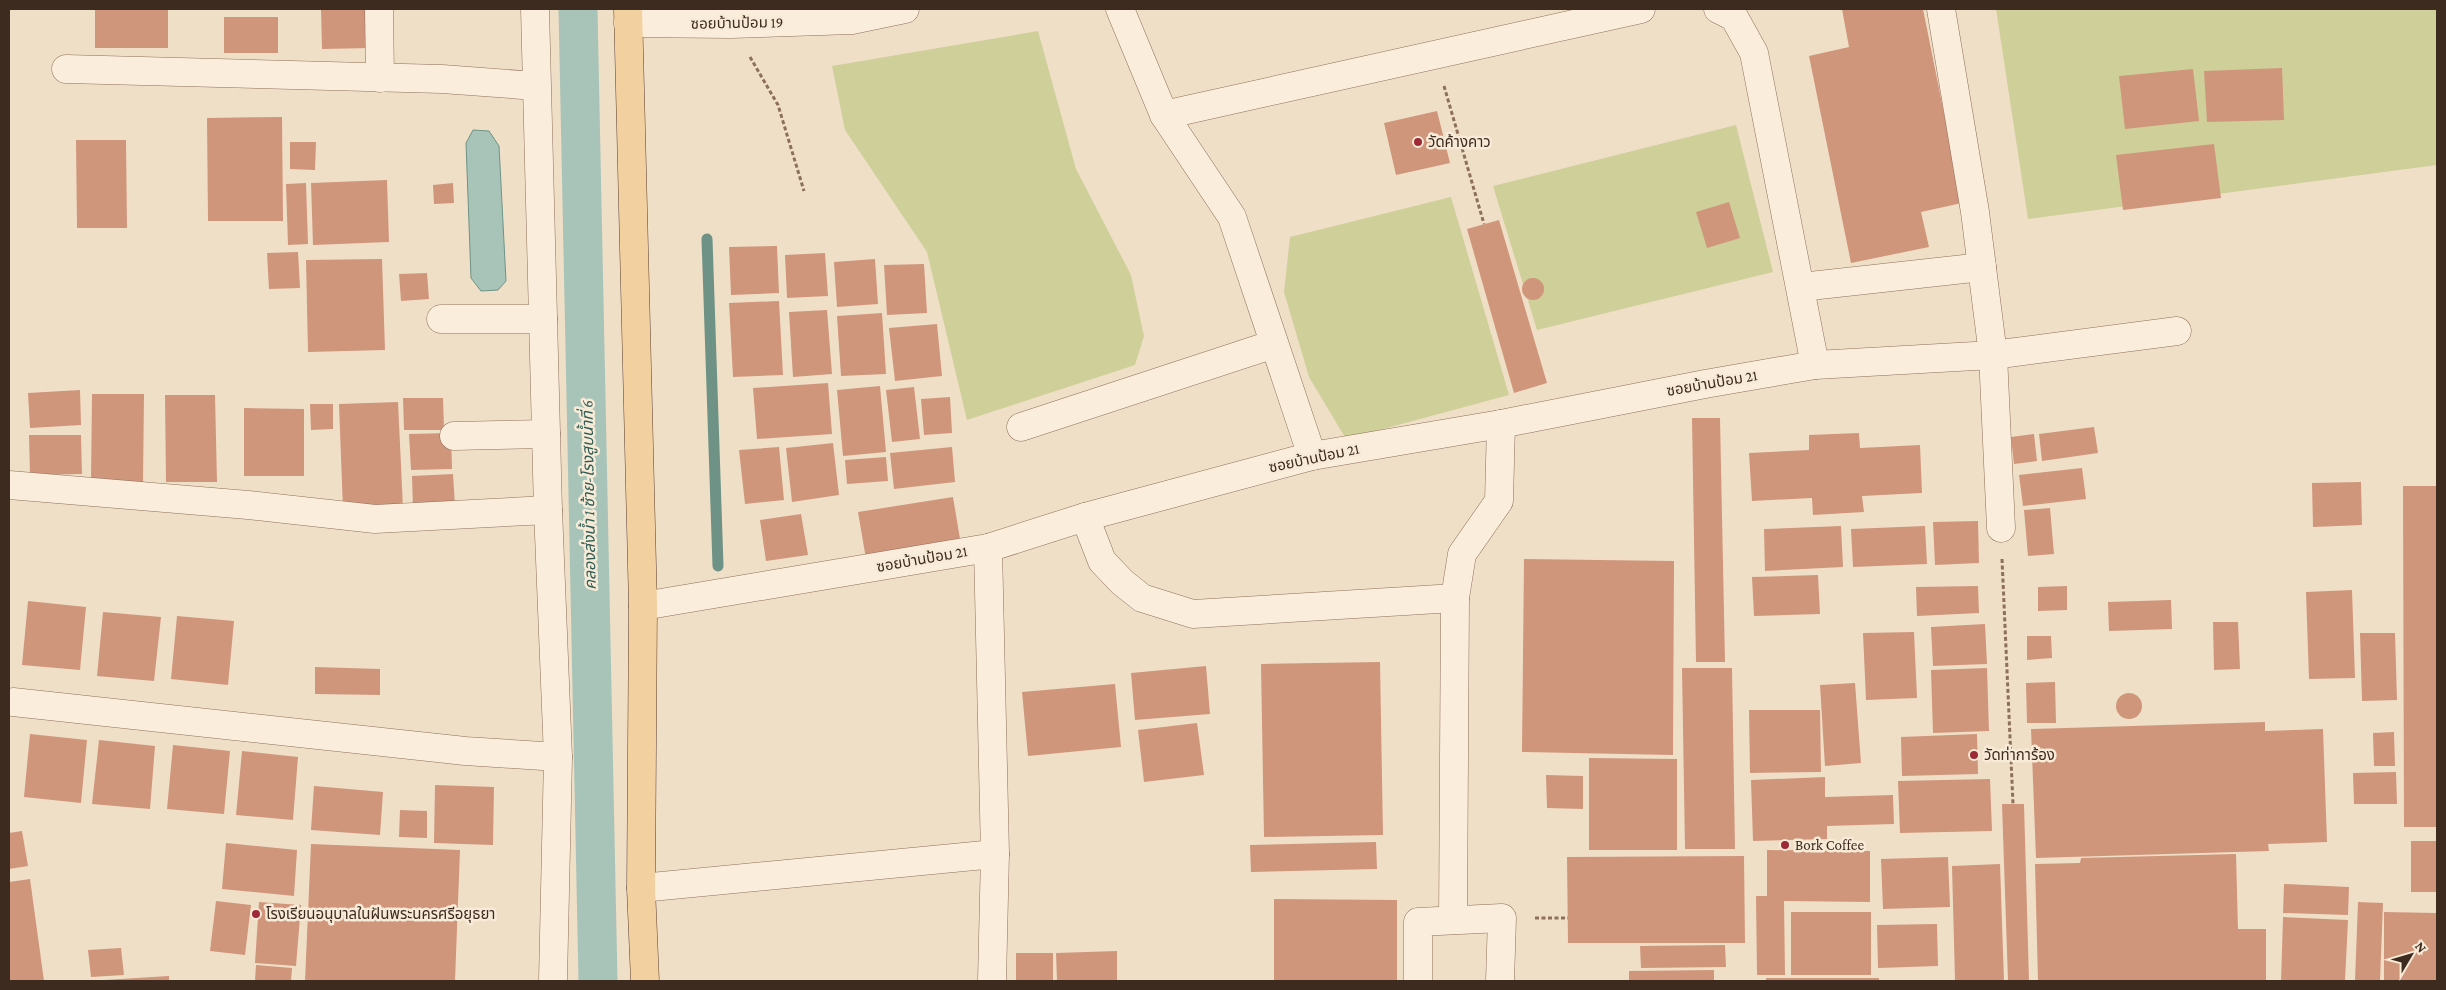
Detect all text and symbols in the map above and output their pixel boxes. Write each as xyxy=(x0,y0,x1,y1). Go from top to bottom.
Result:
street label: ซอยบ้านป้อม 19 xyxy=(691,14,783,32)
place label: วัดค้างคาว xyxy=(1428,134,1491,150)
marker: วัดค้างคาว xyxy=(1412,136,1424,148)
street label: ซอยบ้านป้อม 21 xyxy=(1665,367,1759,399)
water label: คลองส่งน้ำ 1 ซ้าย-โรงสูบน้ำที่ 6 xyxy=(575,400,601,590)
street label: ซอยบ้านป้อม 21 xyxy=(1267,441,1361,475)
street label: ซอยบ้านป้อม 21 xyxy=(875,543,969,575)
place label: วัดท่าการ้อง xyxy=(1984,746,2055,763)
marker: วัดท่าการ้อง xyxy=(1968,749,1980,761)
place label: Bork Coffee xyxy=(1795,837,1864,853)
marker: Bork Coffee xyxy=(1779,839,1791,851)
place label: โรงเรียนอนุบาลในฝันพระนครศรีอยุธยา xyxy=(266,906,495,923)
marker: โรงเรียนอนุบาลในฝันพระนครศรีอยุธยา xyxy=(250,908,262,920)
north arrow xyxy=(2386,930,2436,980)
text: N xyxy=(2412,938,2431,956)

